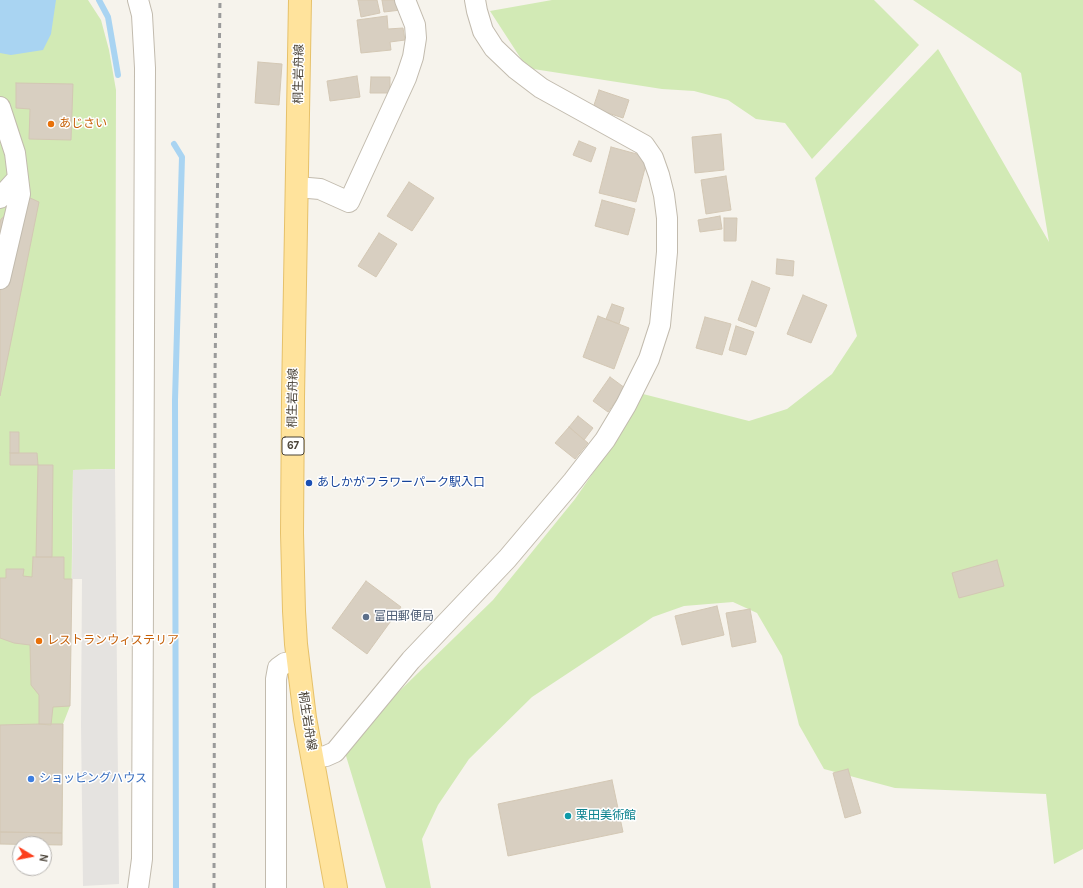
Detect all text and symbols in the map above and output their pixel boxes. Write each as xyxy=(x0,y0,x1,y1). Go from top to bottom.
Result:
street label: 桐生岩舟線 xyxy=(291,44,307,104)
place label: あじさい xyxy=(59,117,107,131)
marker: あじさい xyxy=(46,119,56,129)
street label: 桐生岩舟線 xyxy=(285,368,301,428)
road number: 67 xyxy=(282,437,304,455)
place label: あしかがフラワーパーク駅入口 xyxy=(317,476,485,490)
marker: あしかがフラワーパーク駅入口 xyxy=(304,478,314,488)
place label: 富田郵便局 xyxy=(374,610,434,624)
marker: 富田郵便局 xyxy=(361,612,371,622)
place label: レストランウィステリア xyxy=(47,634,179,648)
marker: レストランウィステリア xyxy=(34,636,44,646)
street label: 桐生岩舟線 xyxy=(295,690,319,752)
place label: ショッピングハウス xyxy=(39,772,147,786)
marker: ショッピングハウス xyxy=(26,774,36,784)
place label: 栗田美術館 xyxy=(576,809,636,823)
marker: 栗田美術館 xyxy=(563,811,573,821)
north arrow xyxy=(12,836,52,876)
text: N xyxy=(36,853,50,863)

